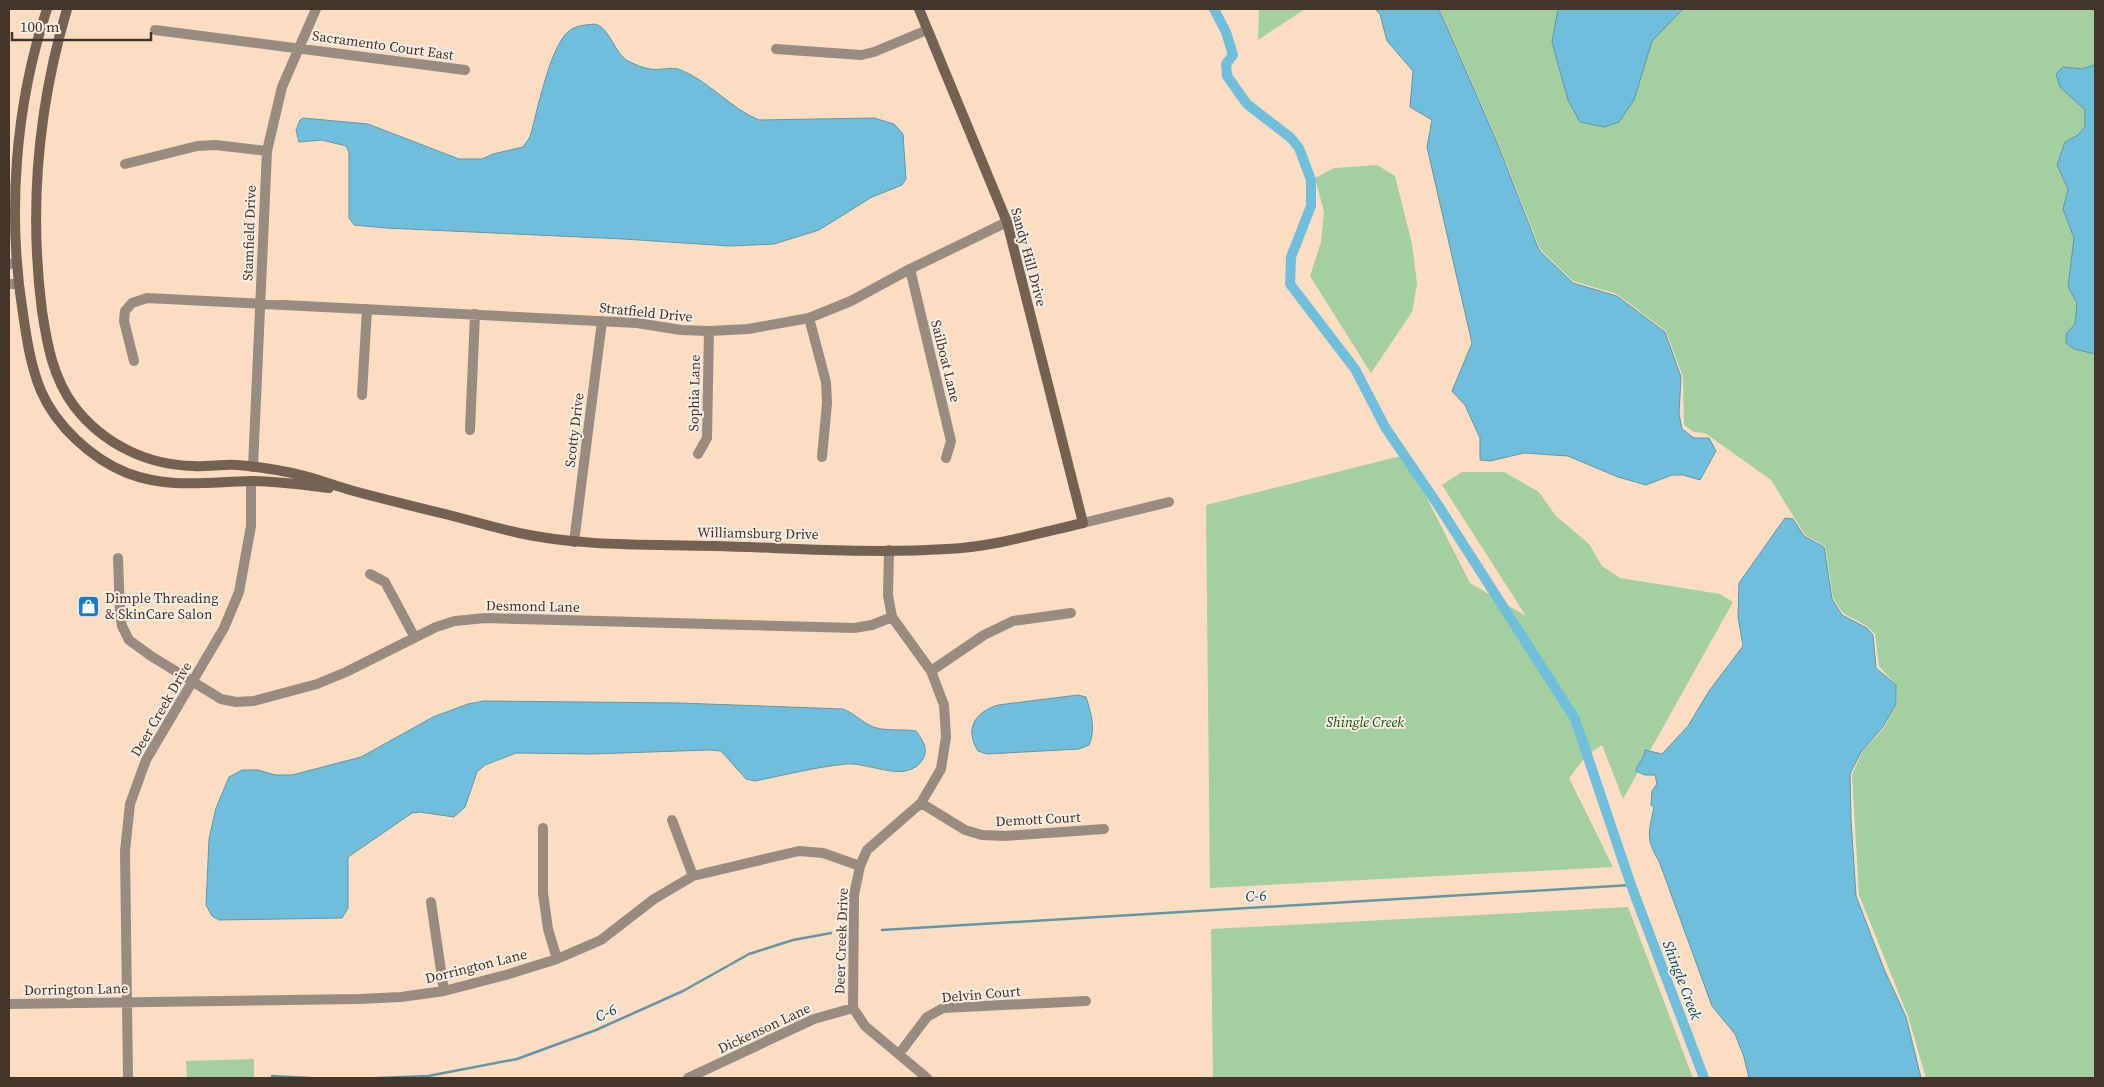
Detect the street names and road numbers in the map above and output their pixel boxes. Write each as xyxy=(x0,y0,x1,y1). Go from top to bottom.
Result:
street label: Sacramento Court East xyxy=(311,25,455,65)
street label: Stamfield Drive xyxy=(237,185,261,281)
street label: Sandy Hill Drive xyxy=(1006,205,1052,309)
street label: Stratfield Drive xyxy=(598,297,694,327)
street label: Sailboat Lane xyxy=(926,318,966,404)
street label: Sophia Lane xyxy=(683,354,705,432)
street label: Scotty Drive xyxy=(560,392,588,468)
street label: Williamsburg Drive xyxy=(697,522,819,544)
street label: Desmond Lane xyxy=(486,595,580,617)
street label: Deer Creek Drive xyxy=(126,658,196,760)
street label: Demott Court xyxy=(995,807,1081,831)
street label: Deer Creek Drive xyxy=(829,887,853,995)
street label: Dorrington Lane xyxy=(423,944,529,988)
street label: Dorrington Lane xyxy=(24,978,128,1000)
street label: Delvin Court xyxy=(941,981,1022,1007)
street label: Dickenson Lane xyxy=(714,998,814,1058)

